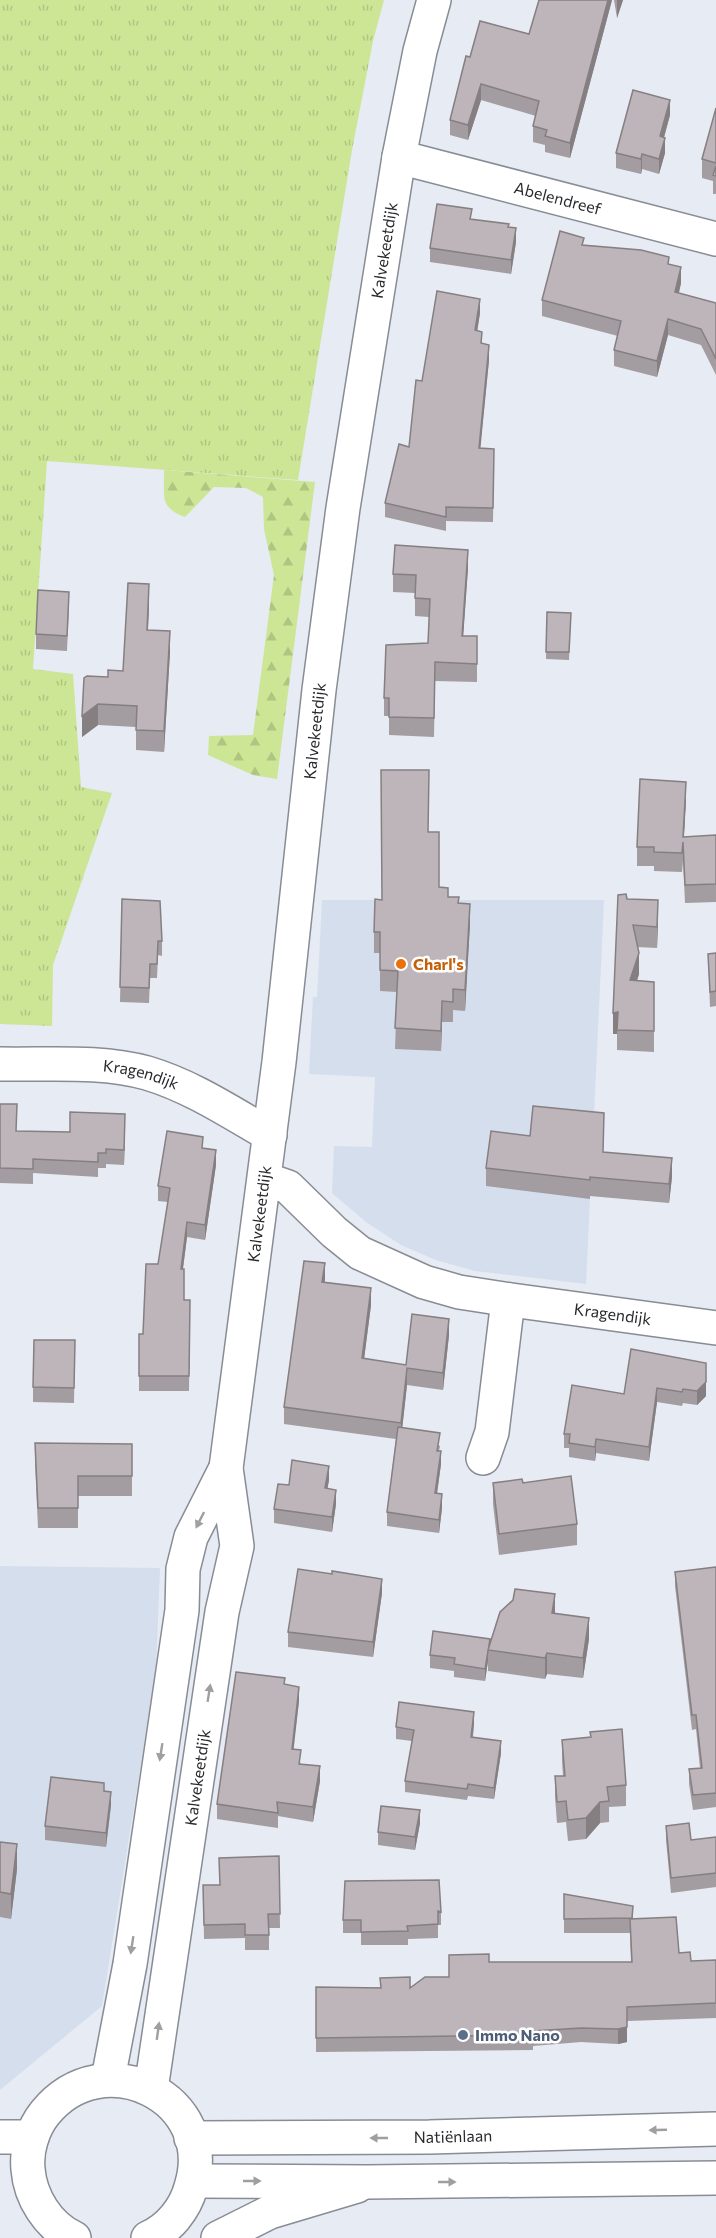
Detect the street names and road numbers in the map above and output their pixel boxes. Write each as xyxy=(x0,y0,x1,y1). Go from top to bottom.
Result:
street label: Abelendreef xyxy=(512,177,604,218)
street label: Kalvekeetdijk xyxy=(367,200,401,300)
street label: Kalvekeetdijk xyxy=(299,681,329,780)
street label: Kragendijk xyxy=(102,1055,182,1093)
street label: Kalvekeetdijk xyxy=(243,1164,274,1263)
street label: Kragendijk xyxy=(573,1299,653,1328)
street label: Kalvekeetdijk xyxy=(180,1728,213,1827)
street label: Natiënlaan xyxy=(414,2125,493,2146)

